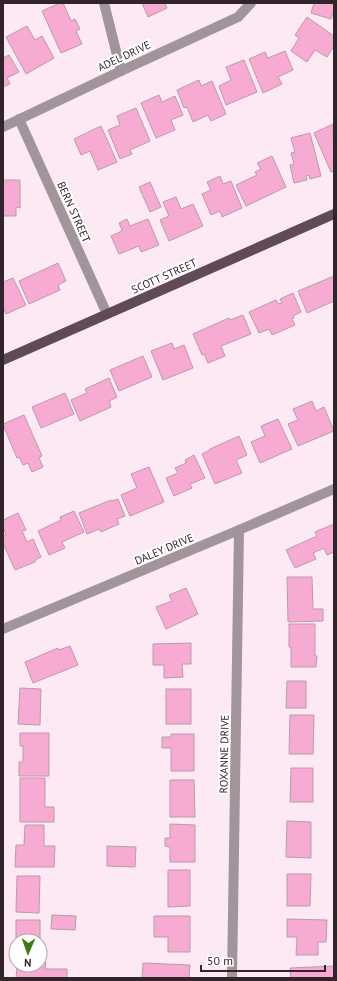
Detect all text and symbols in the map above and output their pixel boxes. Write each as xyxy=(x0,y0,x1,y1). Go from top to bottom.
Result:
street label: ADEL DRIVE xyxy=(95,38,153,74)
street label: BERN STREET xyxy=(54,179,94,245)
street label: SCOTT STREET xyxy=(129,255,199,297)
street label: DALEY DRIVE xyxy=(132,530,196,568)
street label: ROXANNE DRIVE xyxy=(216,714,232,793)
north arrow xyxy=(8,933,48,973)
scale bar xyxy=(201,947,325,973)
text: 50 m xyxy=(207,953,233,968)
text: N xyxy=(24,956,32,970)

